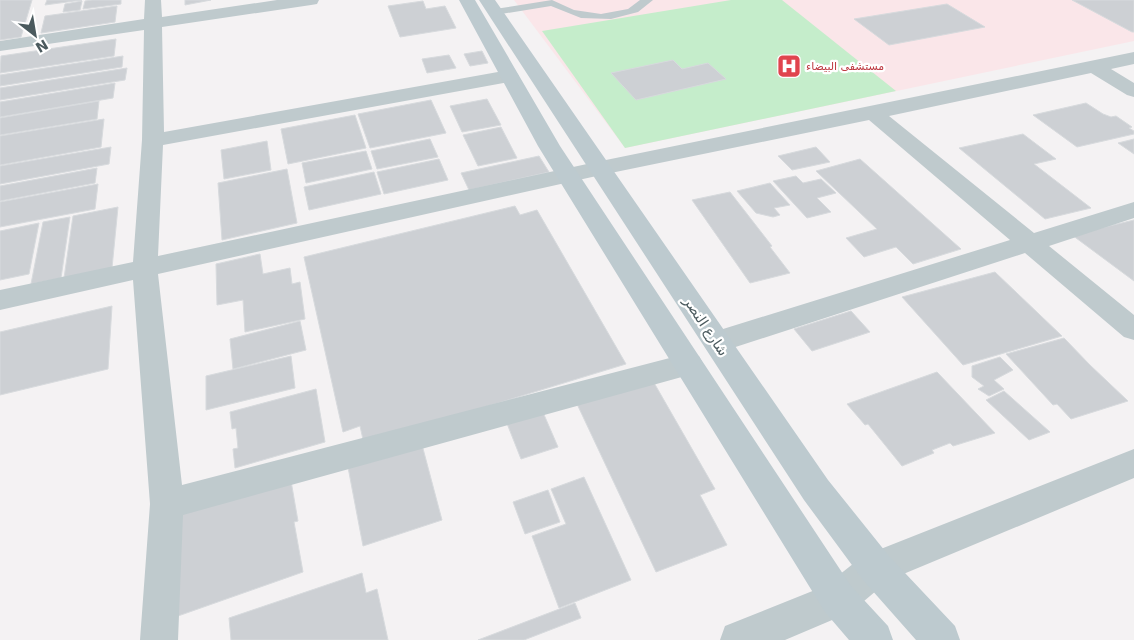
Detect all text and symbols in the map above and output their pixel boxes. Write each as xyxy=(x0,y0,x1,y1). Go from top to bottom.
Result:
north arrow xyxy=(10,10,60,60)
text: N xyxy=(33,36,51,56)
hospital icon: مستشفى البيضاء xyxy=(776,53,802,79)
place label: مستشفى البيضاء xyxy=(806,60,884,73)
street label: شارع النصر xyxy=(679,293,732,359)

